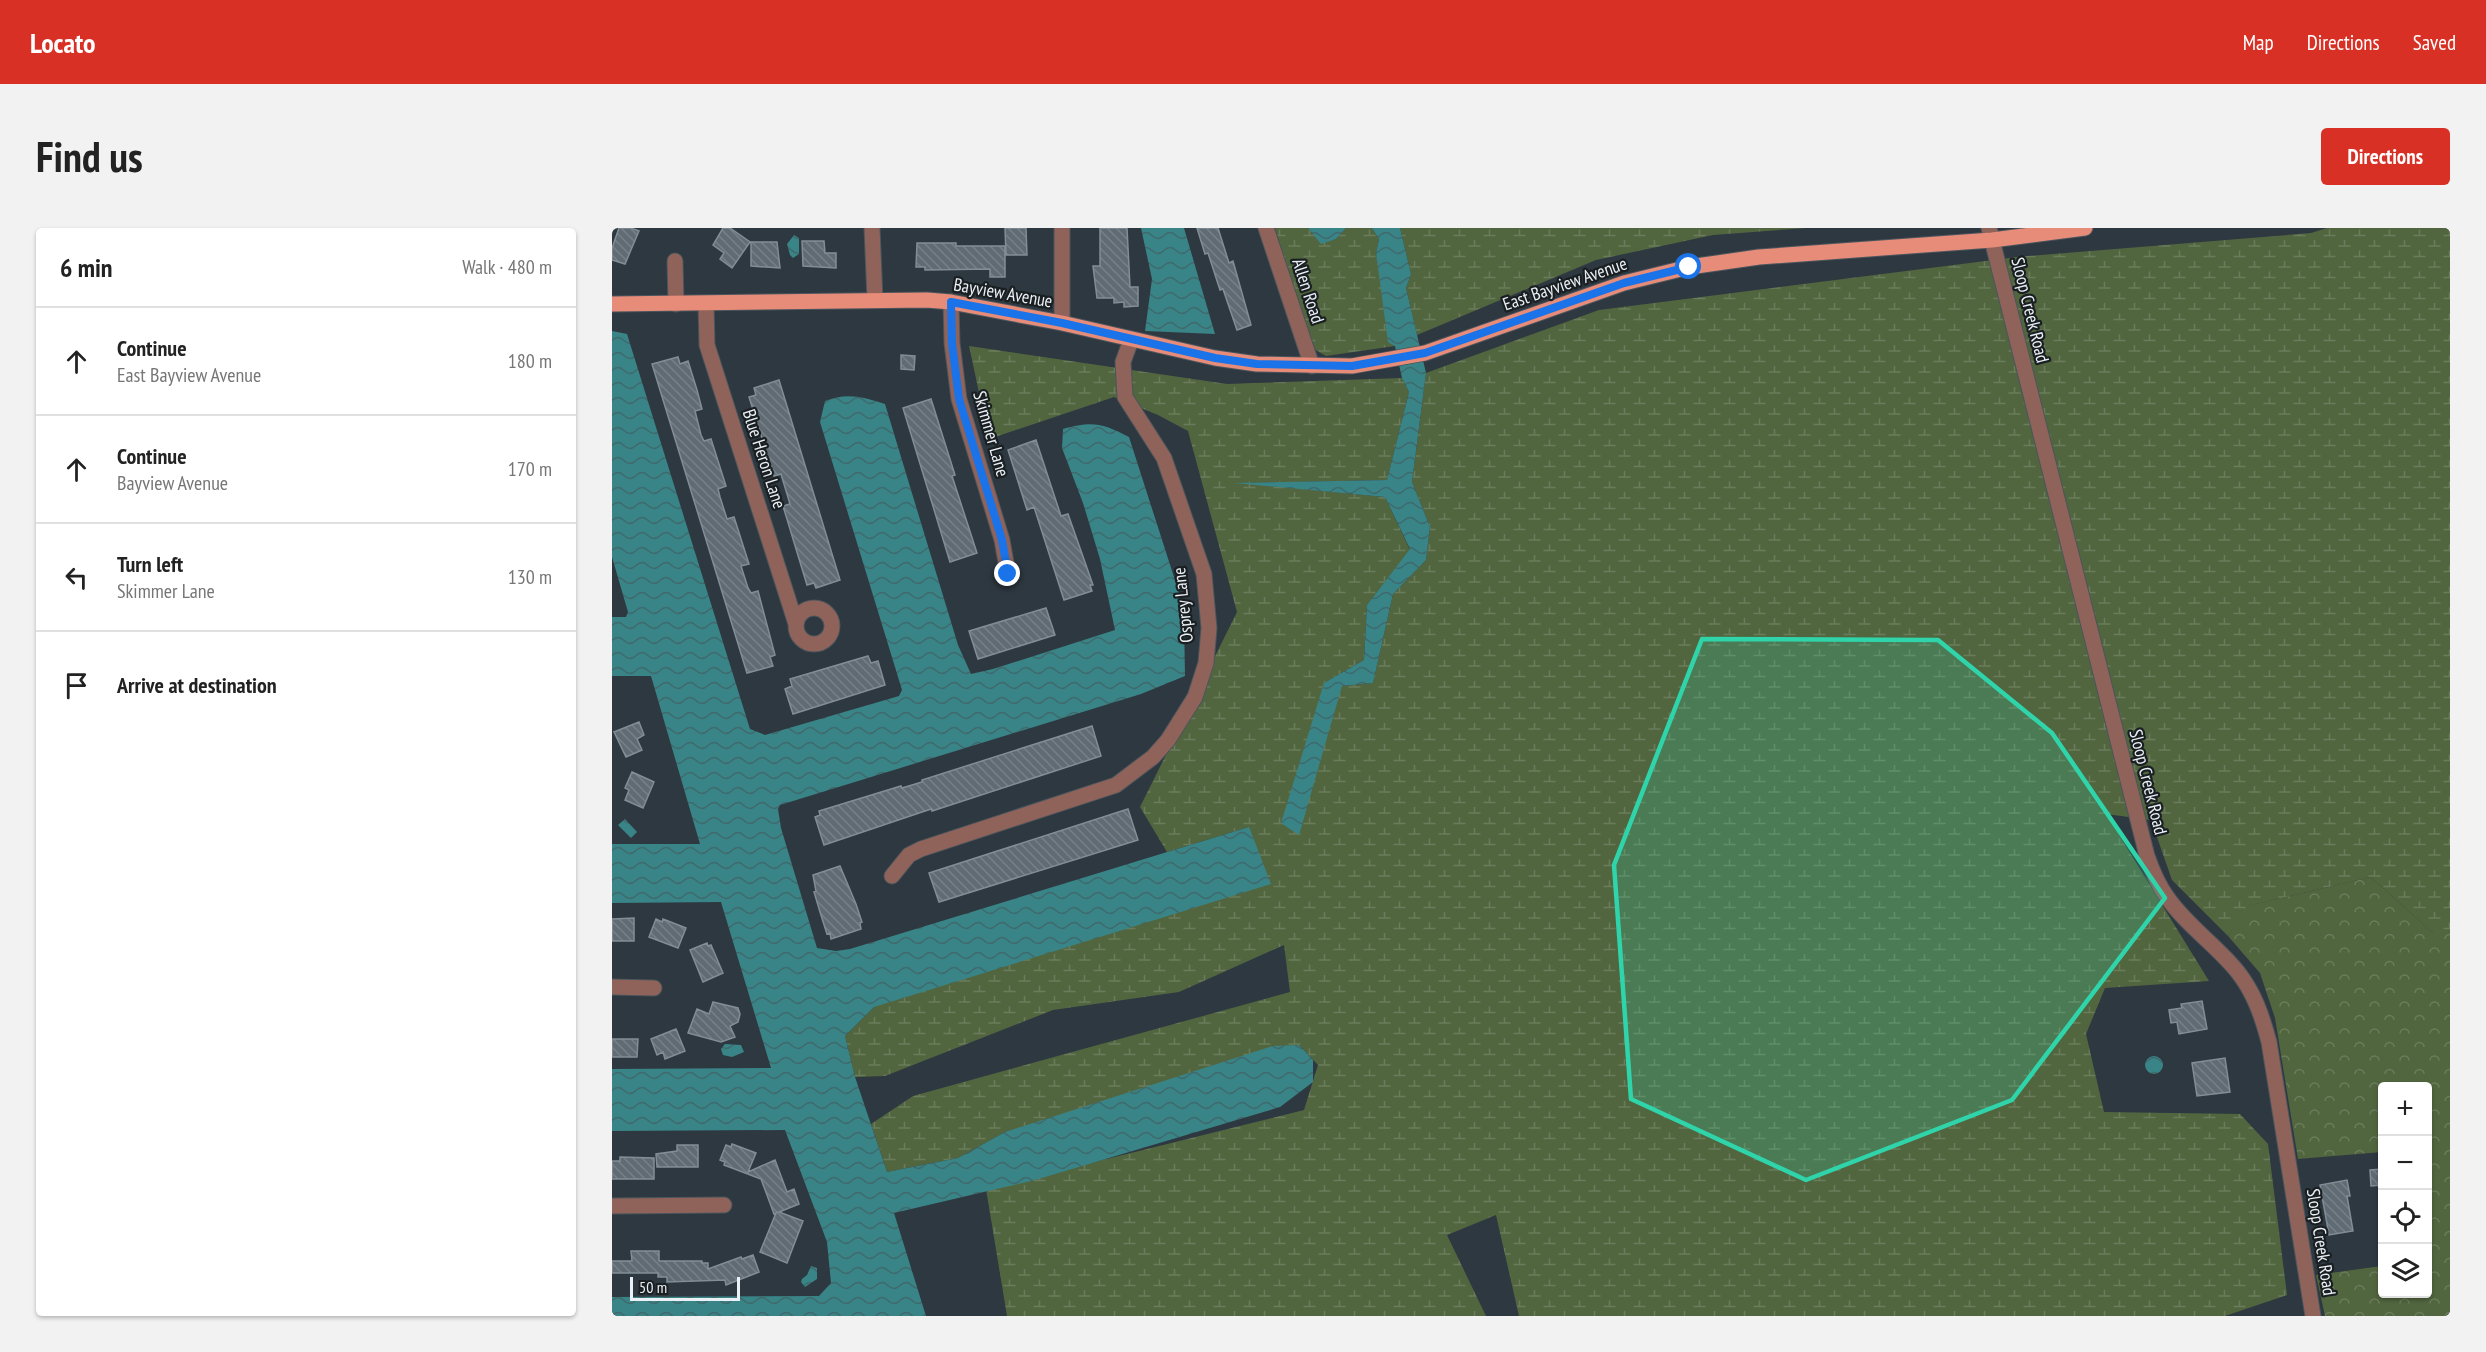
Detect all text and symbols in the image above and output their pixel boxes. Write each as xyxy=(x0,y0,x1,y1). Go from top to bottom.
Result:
text: Locato xyxy=(30,24,96,61)
text: Map xyxy=(2243,29,2274,56)
text: Directions xyxy=(2307,29,2380,56)
text: Saved xyxy=(2413,29,2456,56)
button: Directions xyxy=(2321,128,2450,185)
text: Find us xyxy=(36,129,143,184)
text: 6 min xyxy=(60,251,113,284)
street label: East Bayview Avenue xyxy=(1500,252,1630,316)
route start xyxy=(1675,253,1701,279)
text: Walk · 480 m xyxy=(462,254,552,280)
street label: Sloop Creek Road xyxy=(2006,255,2055,365)
street label: Allen Road xyxy=(1287,256,1330,326)
street label: Bayview Avenue xyxy=(952,273,1054,313)
text: Continue xyxy=(117,334,187,362)
icon: ahead xyxy=(60,345,93,378)
text: 180 m xyxy=(508,348,552,374)
text: East Bayview Avenue xyxy=(117,362,261,388)
street label: Skimmer Lane xyxy=(968,388,1015,479)
street label: Blue Heron Lane xyxy=(738,406,791,511)
text: Continue xyxy=(117,442,187,470)
icon: ahead xyxy=(60,453,93,486)
text: 170 m xyxy=(508,456,552,482)
text: Bayview Avenue xyxy=(117,470,228,496)
text: Turn left xyxy=(117,550,183,578)
route end xyxy=(994,560,1020,586)
icon: left xyxy=(60,561,93,594)
text: 130 m xyxy=(508,564,552,590)
street label: Osprey Lane xyxy=(1167,566,1198,644)
text: Skimmer Lane xyxy=(117,578,215,604)
icon: arrive xyxy=(60,669,93,702)
text: Arrive at destination xyxy=(117,671,277,699)
street label: Sloop Creek Road xyxy=(2124,727,2173,837)
map controls xyxy=(2378,1082,2432,1298)
button: + xyxy=(2378,1082,2432,1136)
button: − xyxy=(2378,1136,2432,1190)
street label: Sloop Creek Road xyxy=(2302,1187,2341,1297)
button: locate xyxy=(2378,1190,2432,1244)
button: layers xyxy=(2378,1244,2432,1298)
scale bar xyxy=(630,1274,740,1302)
text: 50 m xyxy=(639,1277,667,1297)

